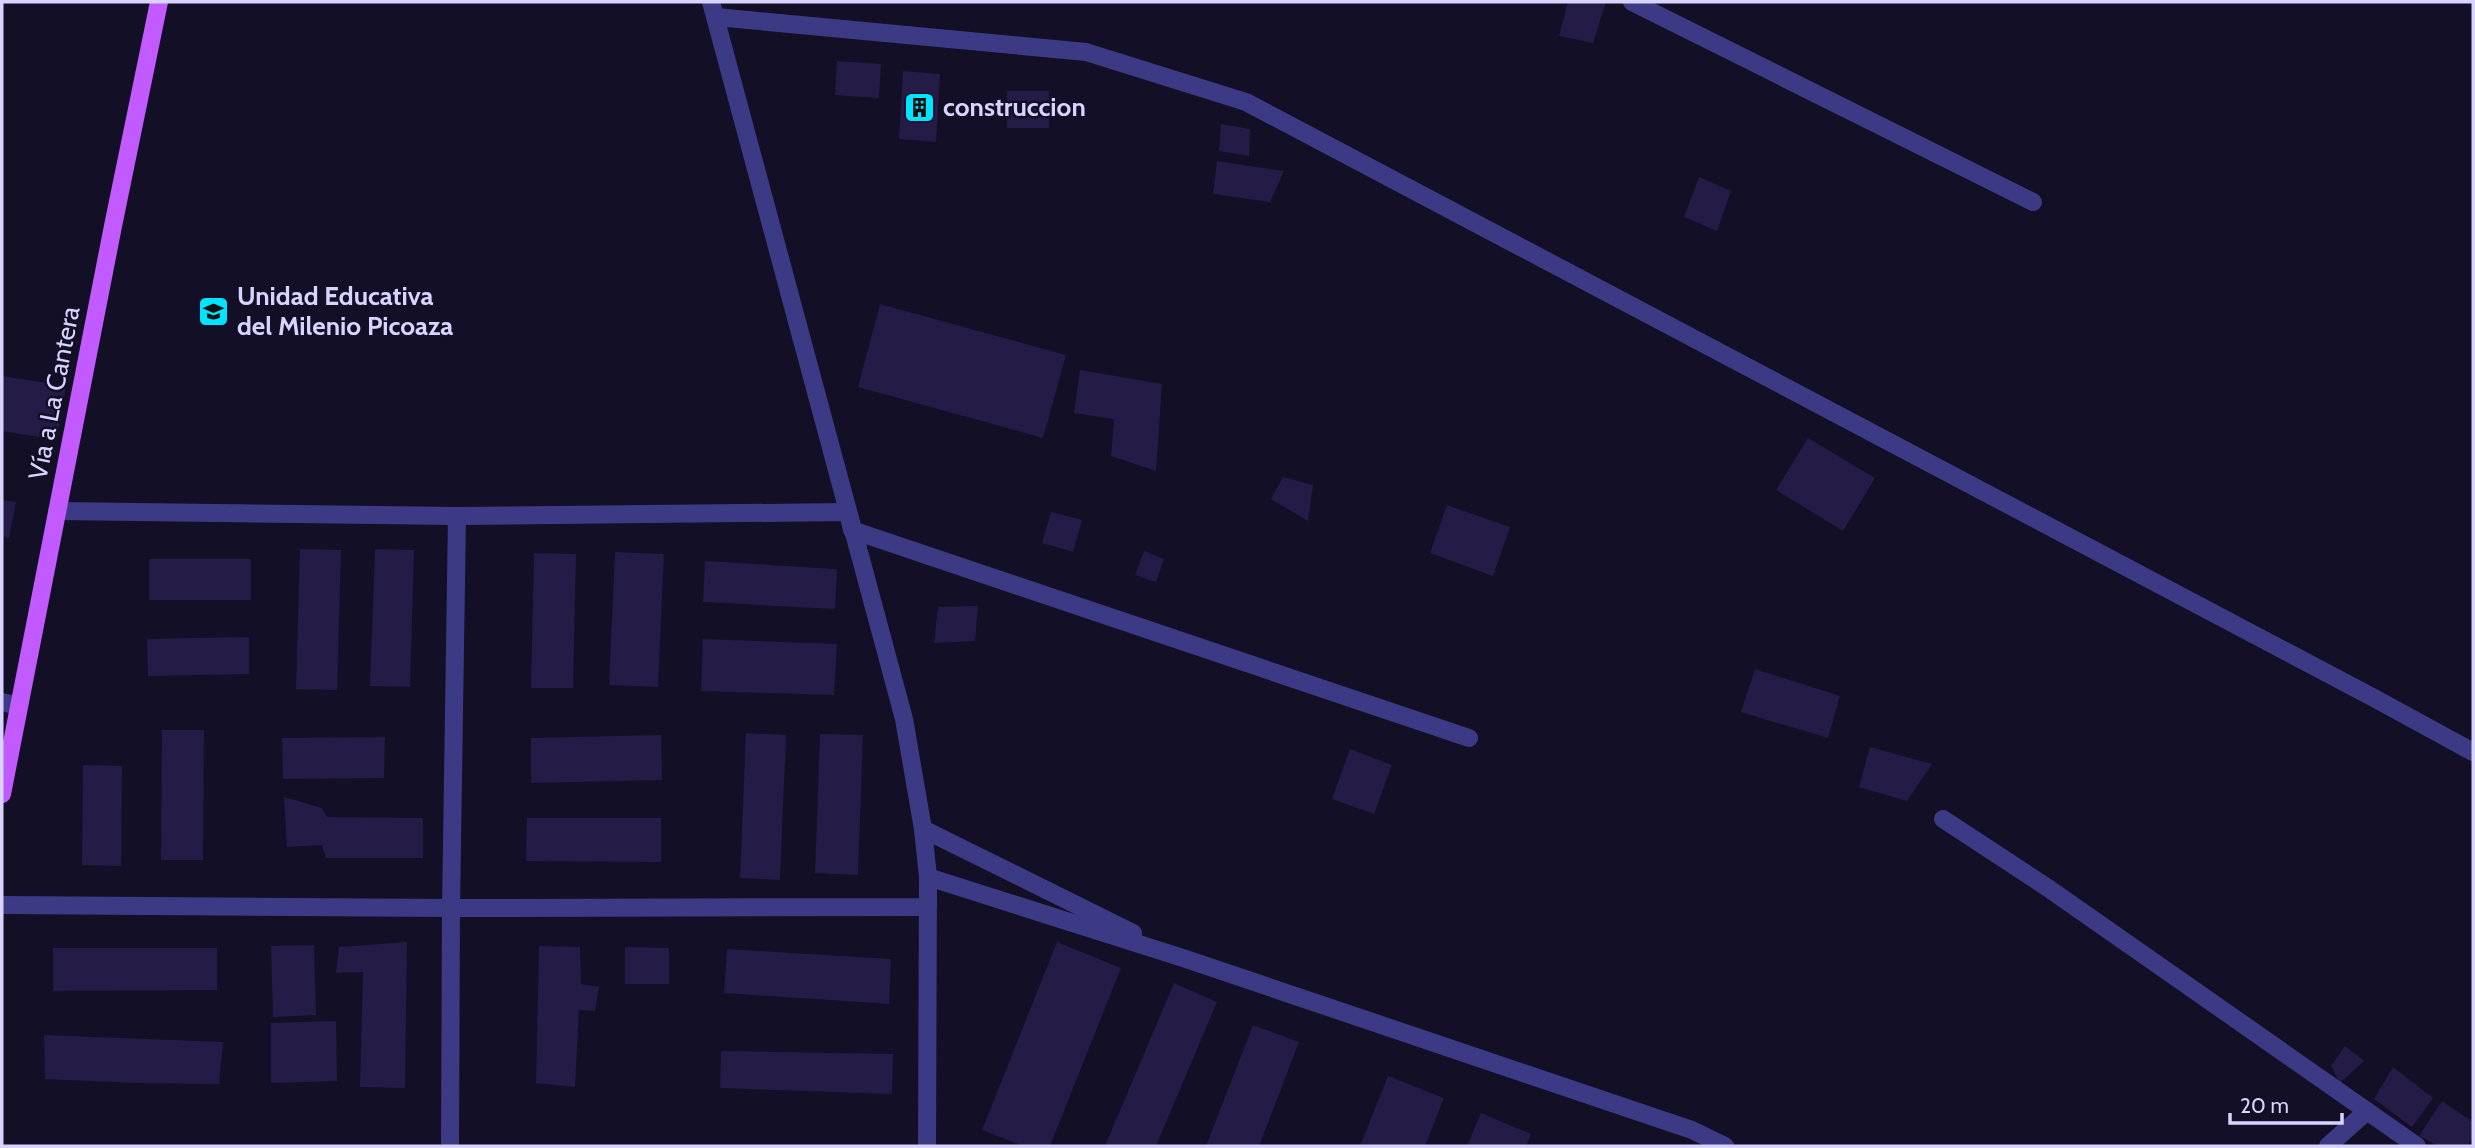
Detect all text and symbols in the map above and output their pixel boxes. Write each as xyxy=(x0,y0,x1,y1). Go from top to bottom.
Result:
building icon: construccion xyxy=(903,90,937,124)
place label: construccion xyxy=(943,91,1086,123)
place label: Unidad Educativa del Milenio Picoaza xyxy=(237,280,453,342)
school or university icon: Unidad Educativa del Milenio Picoaza xyxy=(197,294,231,328)
street label: Vía a La Cantera xyxy=(22,303,87,482)
scale bar xyxy=(2230,1082,2342,1126)
text: 20 m xyxy=(2240,1093,2289,1118)

